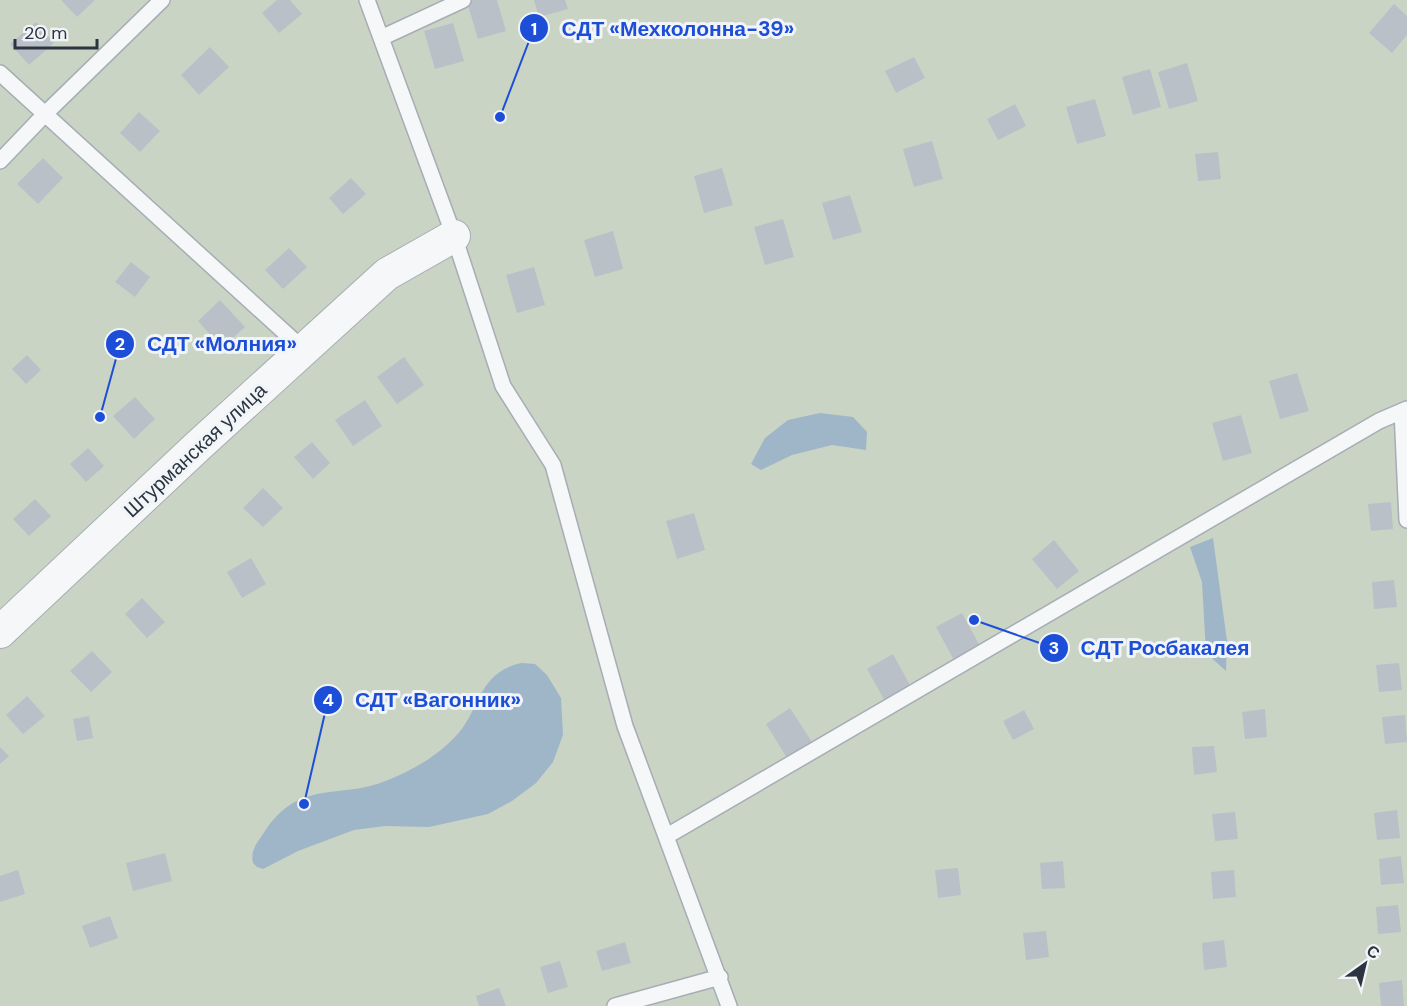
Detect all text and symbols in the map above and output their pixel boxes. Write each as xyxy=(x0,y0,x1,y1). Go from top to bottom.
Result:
callout: СДТ «Мехколонна-39» xyxy=(519,9,806,48)
scale bar xyxy=(15,12,98,50)
text: СДТ «Мехколонна-39» xyxy=(562,15,794,43)
text: 1 xyxy=(531,17,537,41)
text: 20 m xyxy=(24,21,67,45)
callout: СДТ «Молния» xyxy=(105,324,309,363)
text: СДТ «Молния» xyxy=(147,330,297,358)
text: 2 xyxy=(115,332,125,356)
street label: Штурманская улица xyxy=(118,376,273,523)
callout: СДТ Росбакалея xyxy=(1039,629,1262,668)
text: СДТ Росбакалея xyxy=(1081,634,1249,662)
text: 3 xyxy=(1049,636,1059,660)
callout: СДТ «Вагонник» xyxy=(313,680,533,719)
text: СДТ «Вагонник» xyxy=(355,686,521,714)
text: 4 xyxy=(322,688,334,712)
north arrow xyxy=(1335,934,1395,994)
text: С xyxy=(1362,940,1384,964)

